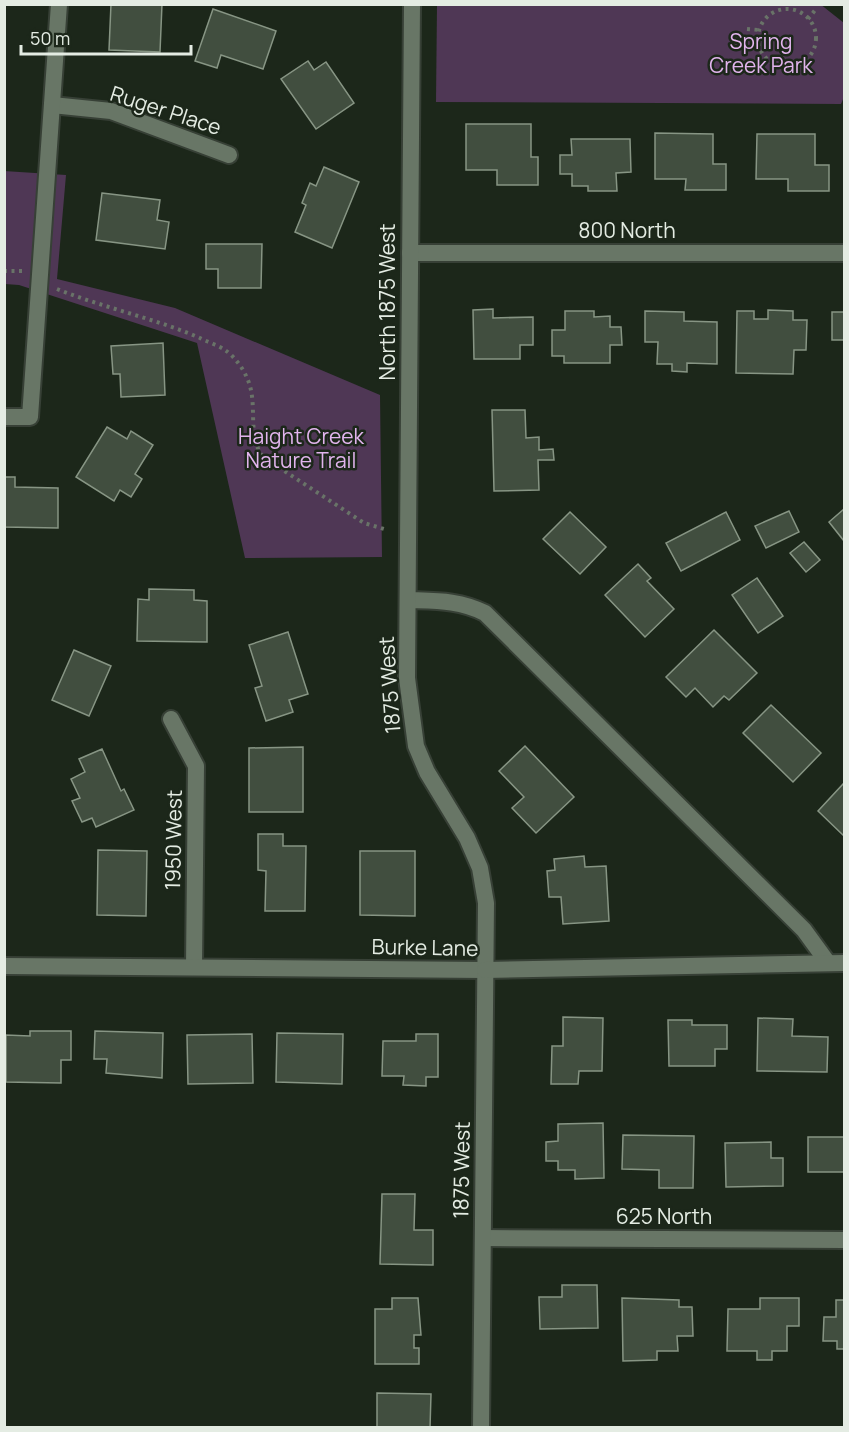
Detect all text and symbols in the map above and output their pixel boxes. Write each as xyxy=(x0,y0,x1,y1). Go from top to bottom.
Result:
scale bar xyxy=(21,18,190,56)
text: 50 m xyxy=(30,26,70,50)
park label: Spring Creek Park xyxy=(709,27,813,79)
street label: Ruger Place xyxy=(107,79,225,141)
street label: 800 North xyxy=(578,216,676,244)
street label: North 1875 West xyxy=(373,224,401,380)
park label: Haight Creek Nature Trail xyxy=(238,422,364,474)
street label: 1875 West xyxy=(372,635,406,735)
street label: 1950 West xyxy=(158,790,188,890)
street label: Burke Lane xyxy=(371,932,479,962)
street label: 1875 West xyxy=(446,1121,476,1219)
street label: 625 North xyxy=(616,1202,712,1230)

